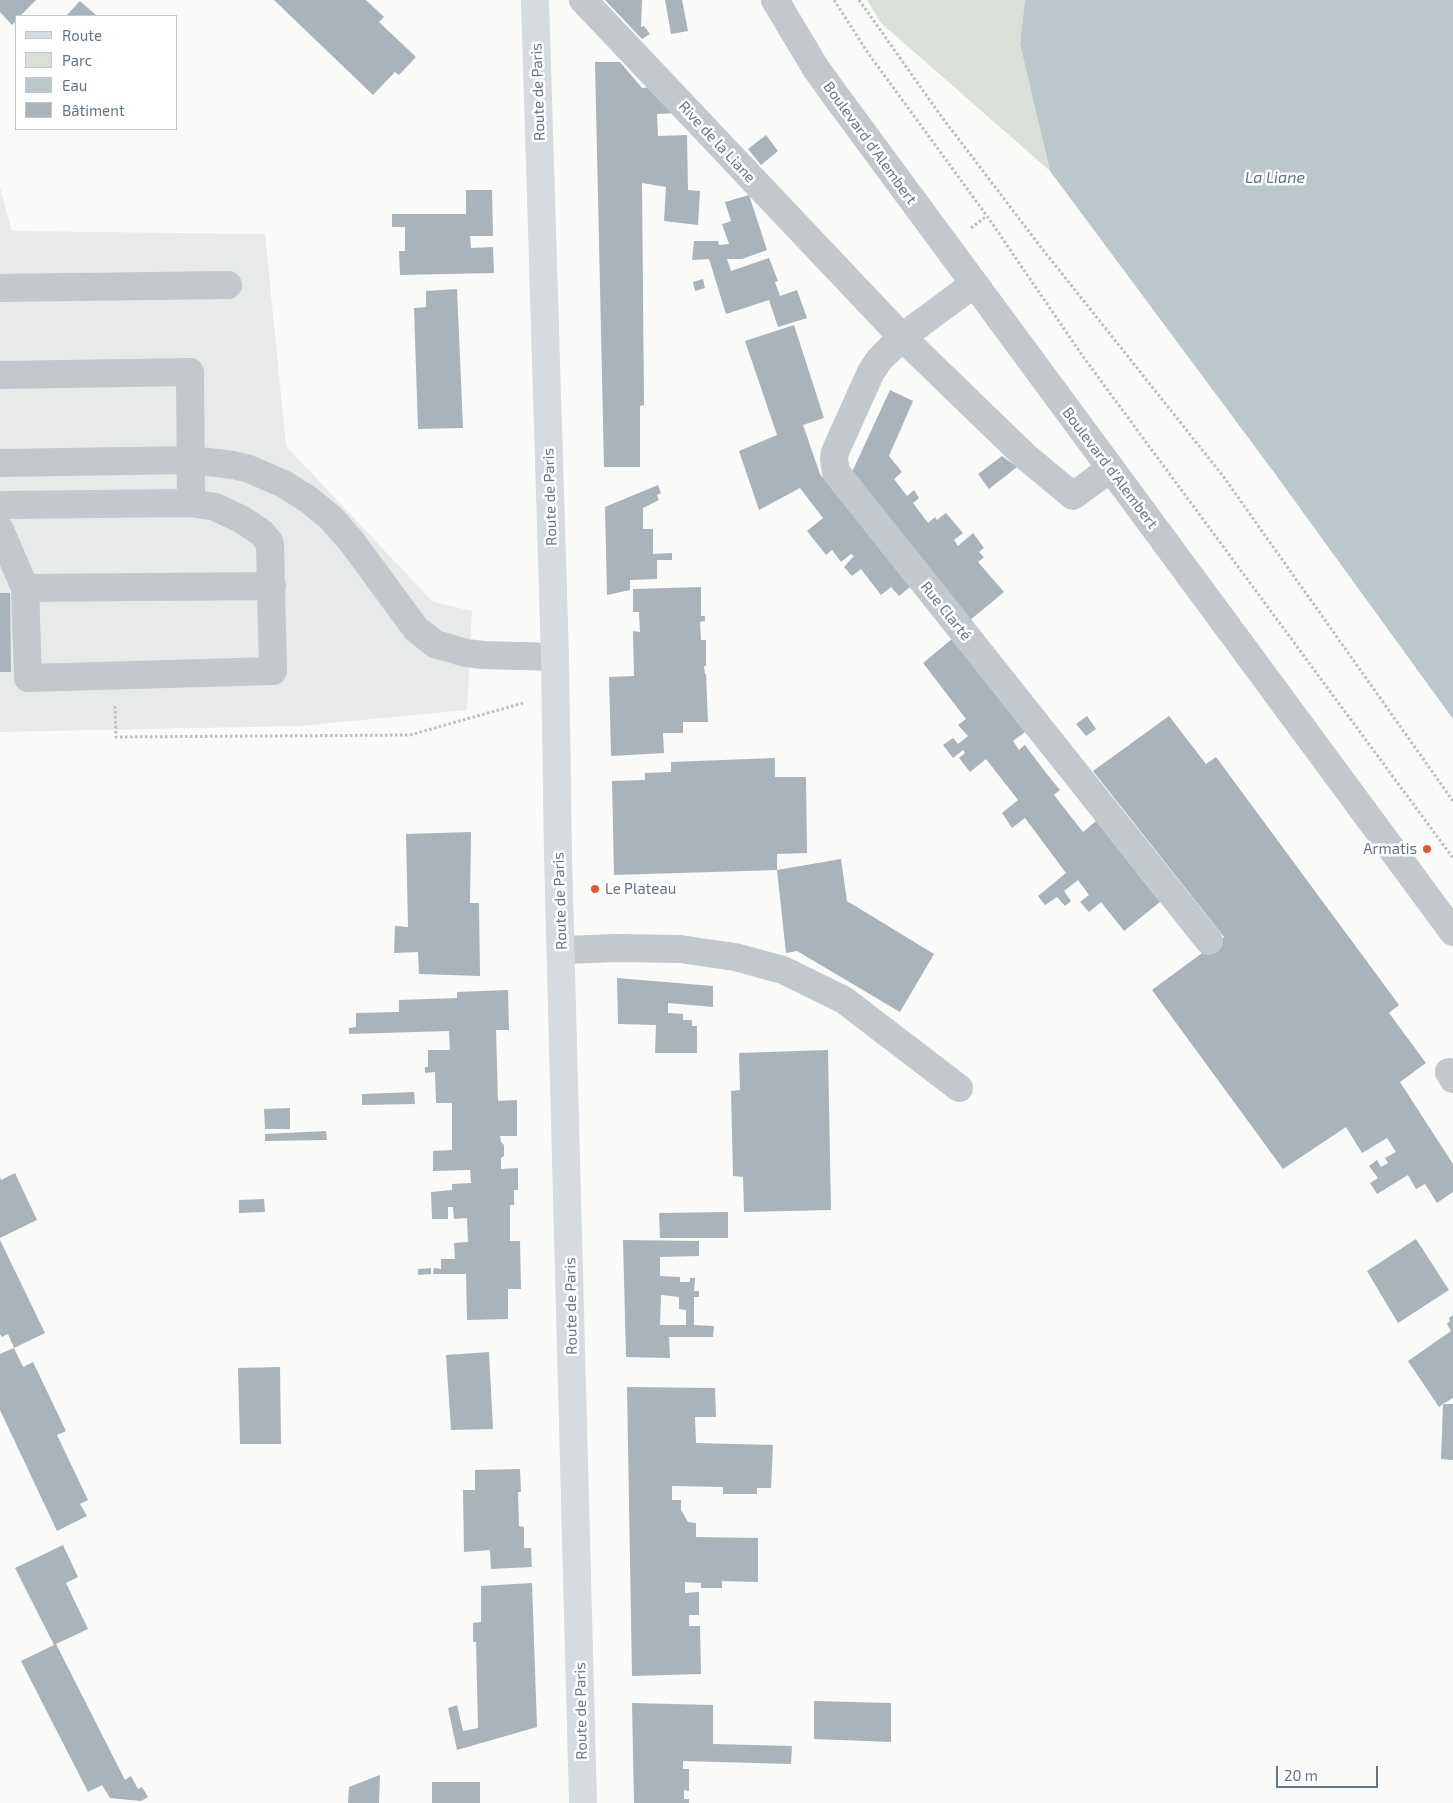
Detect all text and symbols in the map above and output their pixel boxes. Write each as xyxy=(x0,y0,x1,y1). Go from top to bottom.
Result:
legend xyxy=(15,15,178,130)
text: Route xyxy=(62,26,102,44)
street label: Route de Paris xyxy=(527,43,549,141)
text: Parc xyxy=(62,51,92,69)
text: Eau xyxy=(62,76,87,94)
street label: Boulevard d'Alembert xyxy=(819,78,921,208)
street label: Rive de la Liane xyxy=(675,98,759,186)
text: Bâtiment xyxy=(62,101,125,119)
water label: La Liane xyxy=(1245,168,1305,188)
street label: Boulevard d'Alembert xyxy=(1059,404,1161,532)
street label: Route de Paris xyxy=(539,448,561,546)
street label: Rue Clarté xyxy=(917,578,975,644)
place label: Armatis xyxy=(1363,840,1417,858)
marker: Armatis xyxy=(1421,843,1433,855)
street label: Route de Paris xyxy=(549,852,571,950)
place label: Le Plateau xyxy=(605,880,676,898)
marker: Le Plateau xyxy=(589,883,601,895)
street label: Route de Paris xyxy=(561,1257,581,1355)
street label: Route de Paris xyxy=(571,1662,591,1760)
scale bar xyxy=(1278,1756,1380,1788)
text: 20 m xyxy=(1284,1766,1318,1784)

